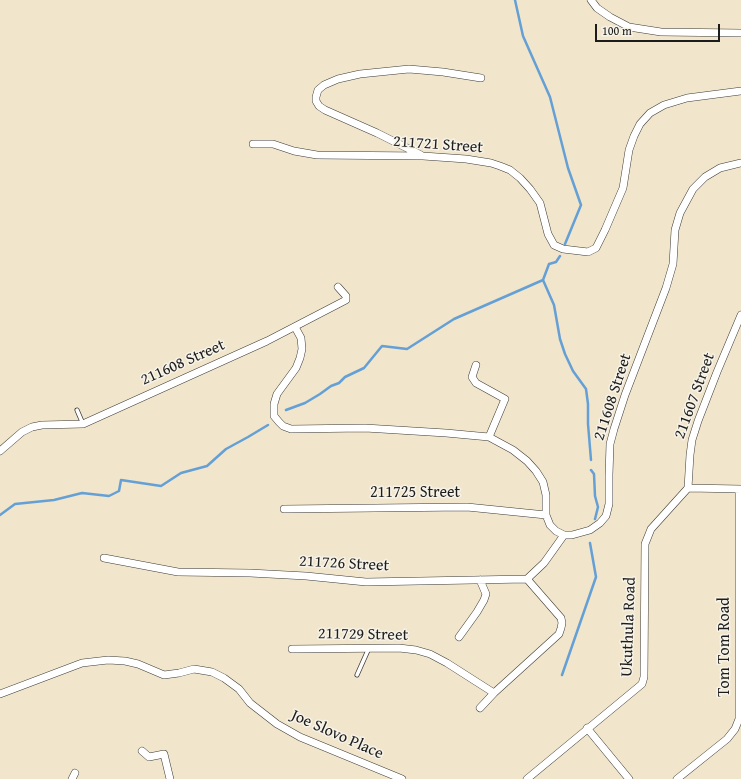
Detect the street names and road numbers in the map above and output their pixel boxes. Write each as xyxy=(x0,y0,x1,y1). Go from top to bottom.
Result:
street label: 211721 Street xyxy=(392,132,484,158)
street label: 211608 Street xyxy=(138,336,228,390)
street label: 211607 Street xyxy=(671,350,719,442)
street label: 211608 Street xyxy=(590,351,636,443)
street label: 211725 Street xyxy=(370,483,460,503)
street label: 211726 Street xyxy=(298,552,390,576)
street label: Ukuthula Road xyxy=(618,577,640,677)
street label: Tom Tom Road xyxy=(715,597,735,697)
street label: 211729 Street xyxy=(318,625,408,645)
street label: Joe Slovo Place xyxy=(288,706,386,764)

